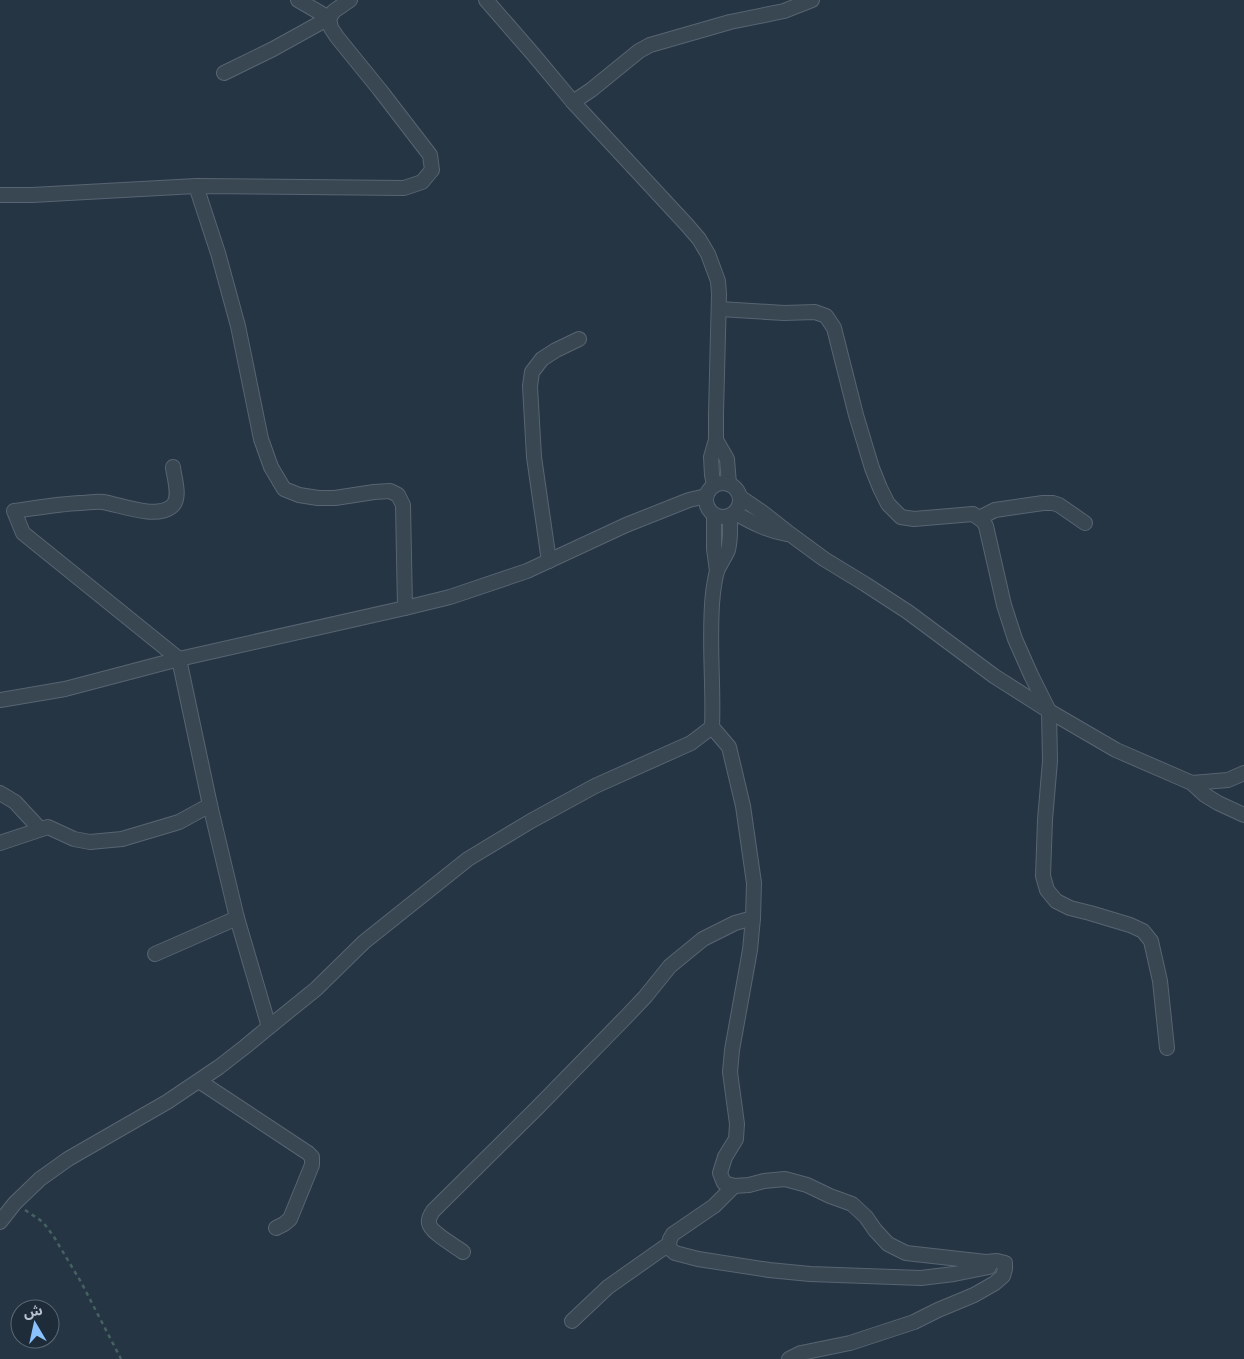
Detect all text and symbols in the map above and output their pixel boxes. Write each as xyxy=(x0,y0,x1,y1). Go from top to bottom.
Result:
north arrow xyxy=(10,1299,60,1349)
text: ش xyxy=(22,1301,44,1322)

